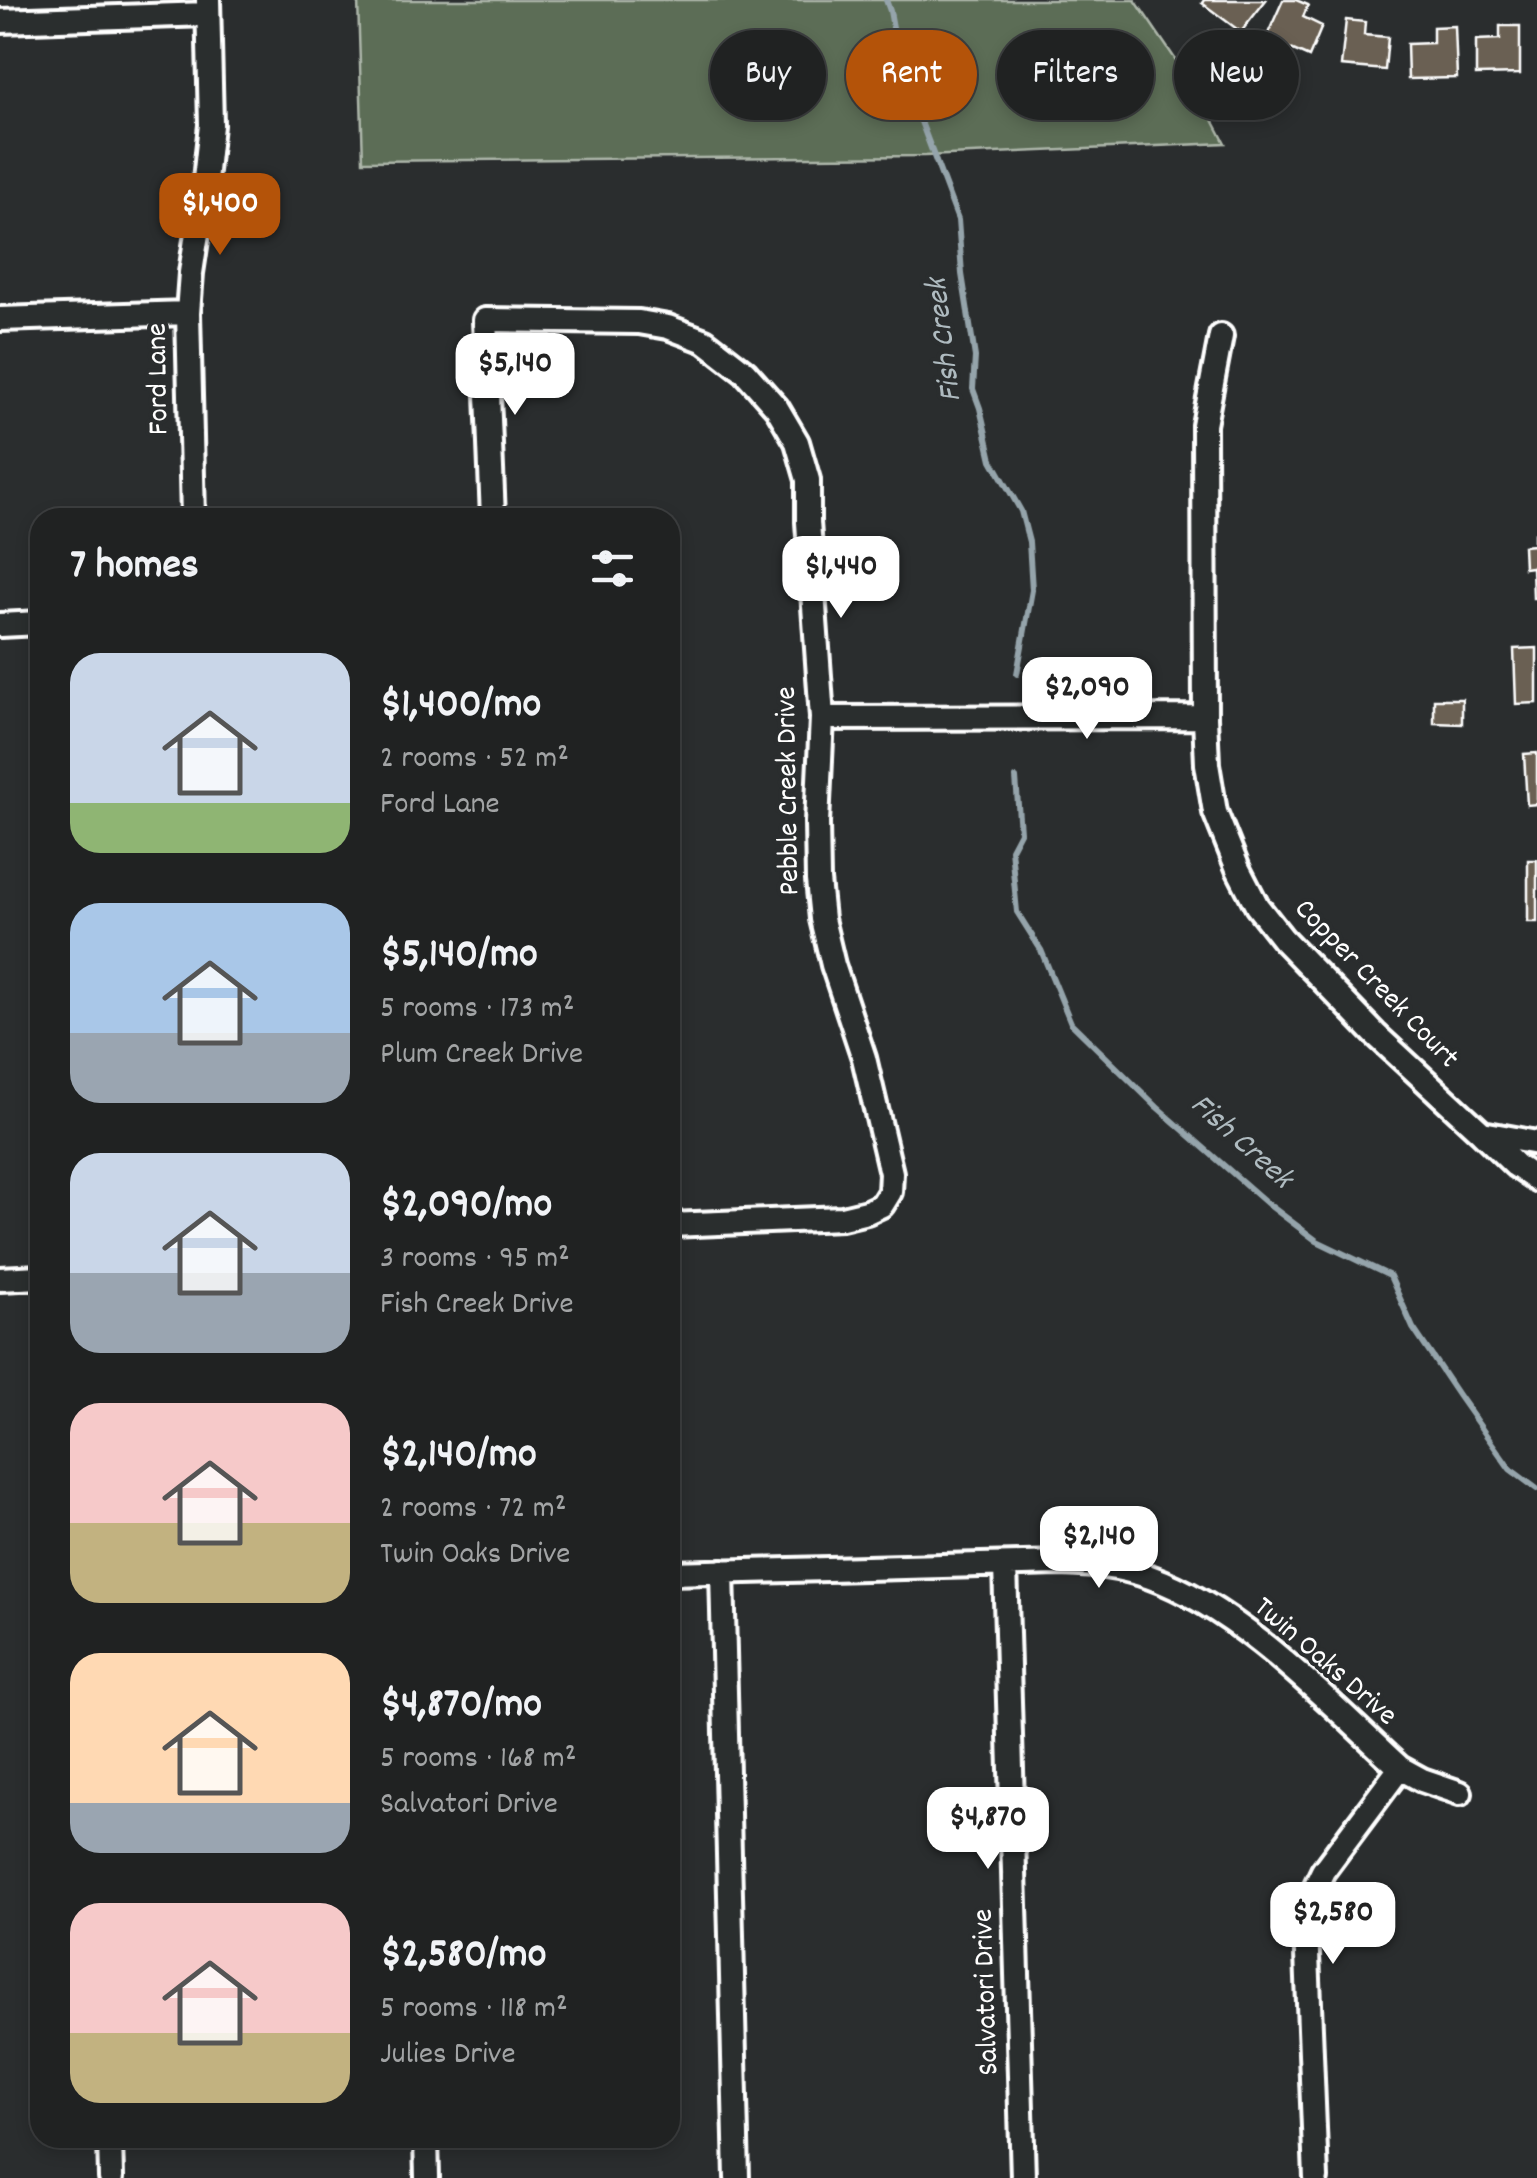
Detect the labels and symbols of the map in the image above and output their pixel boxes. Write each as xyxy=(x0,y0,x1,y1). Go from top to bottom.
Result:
pin: $1,400 xyxy=(139,173,301,258)
water label: Fish Creek xyxy=(915,273,976,405)
street label: Ford Lane xyxy=(138,323,182,435)
pin: $5,140 xyxy=(434,333,596,418)
pin: $1,440 xyxy=(760,536,922,621)
pin: $2,090 xyxy=(1006,657,1168,742)
street label: Pebble Creek Drive xyxy=(767,686,813,896)
street label: Copper Creek Court xyxy=(1282,890,1468,1080)
water label: Fish Creek xyxy=(1178,1084,1304,1204)
pin: $2,140 xyxy=(1018,1506,1180,1591)
street label: Twin Oaks Drive xyxy=(1243,1588,1405,1738)
pin: $4,870 xyxy=(907,1787,1069,1872)
pin: $2,580 xyxy=(1252,1882,1414,1967)
street label: Salvatori Drive xyxy=(964,1908,1012,2076)

